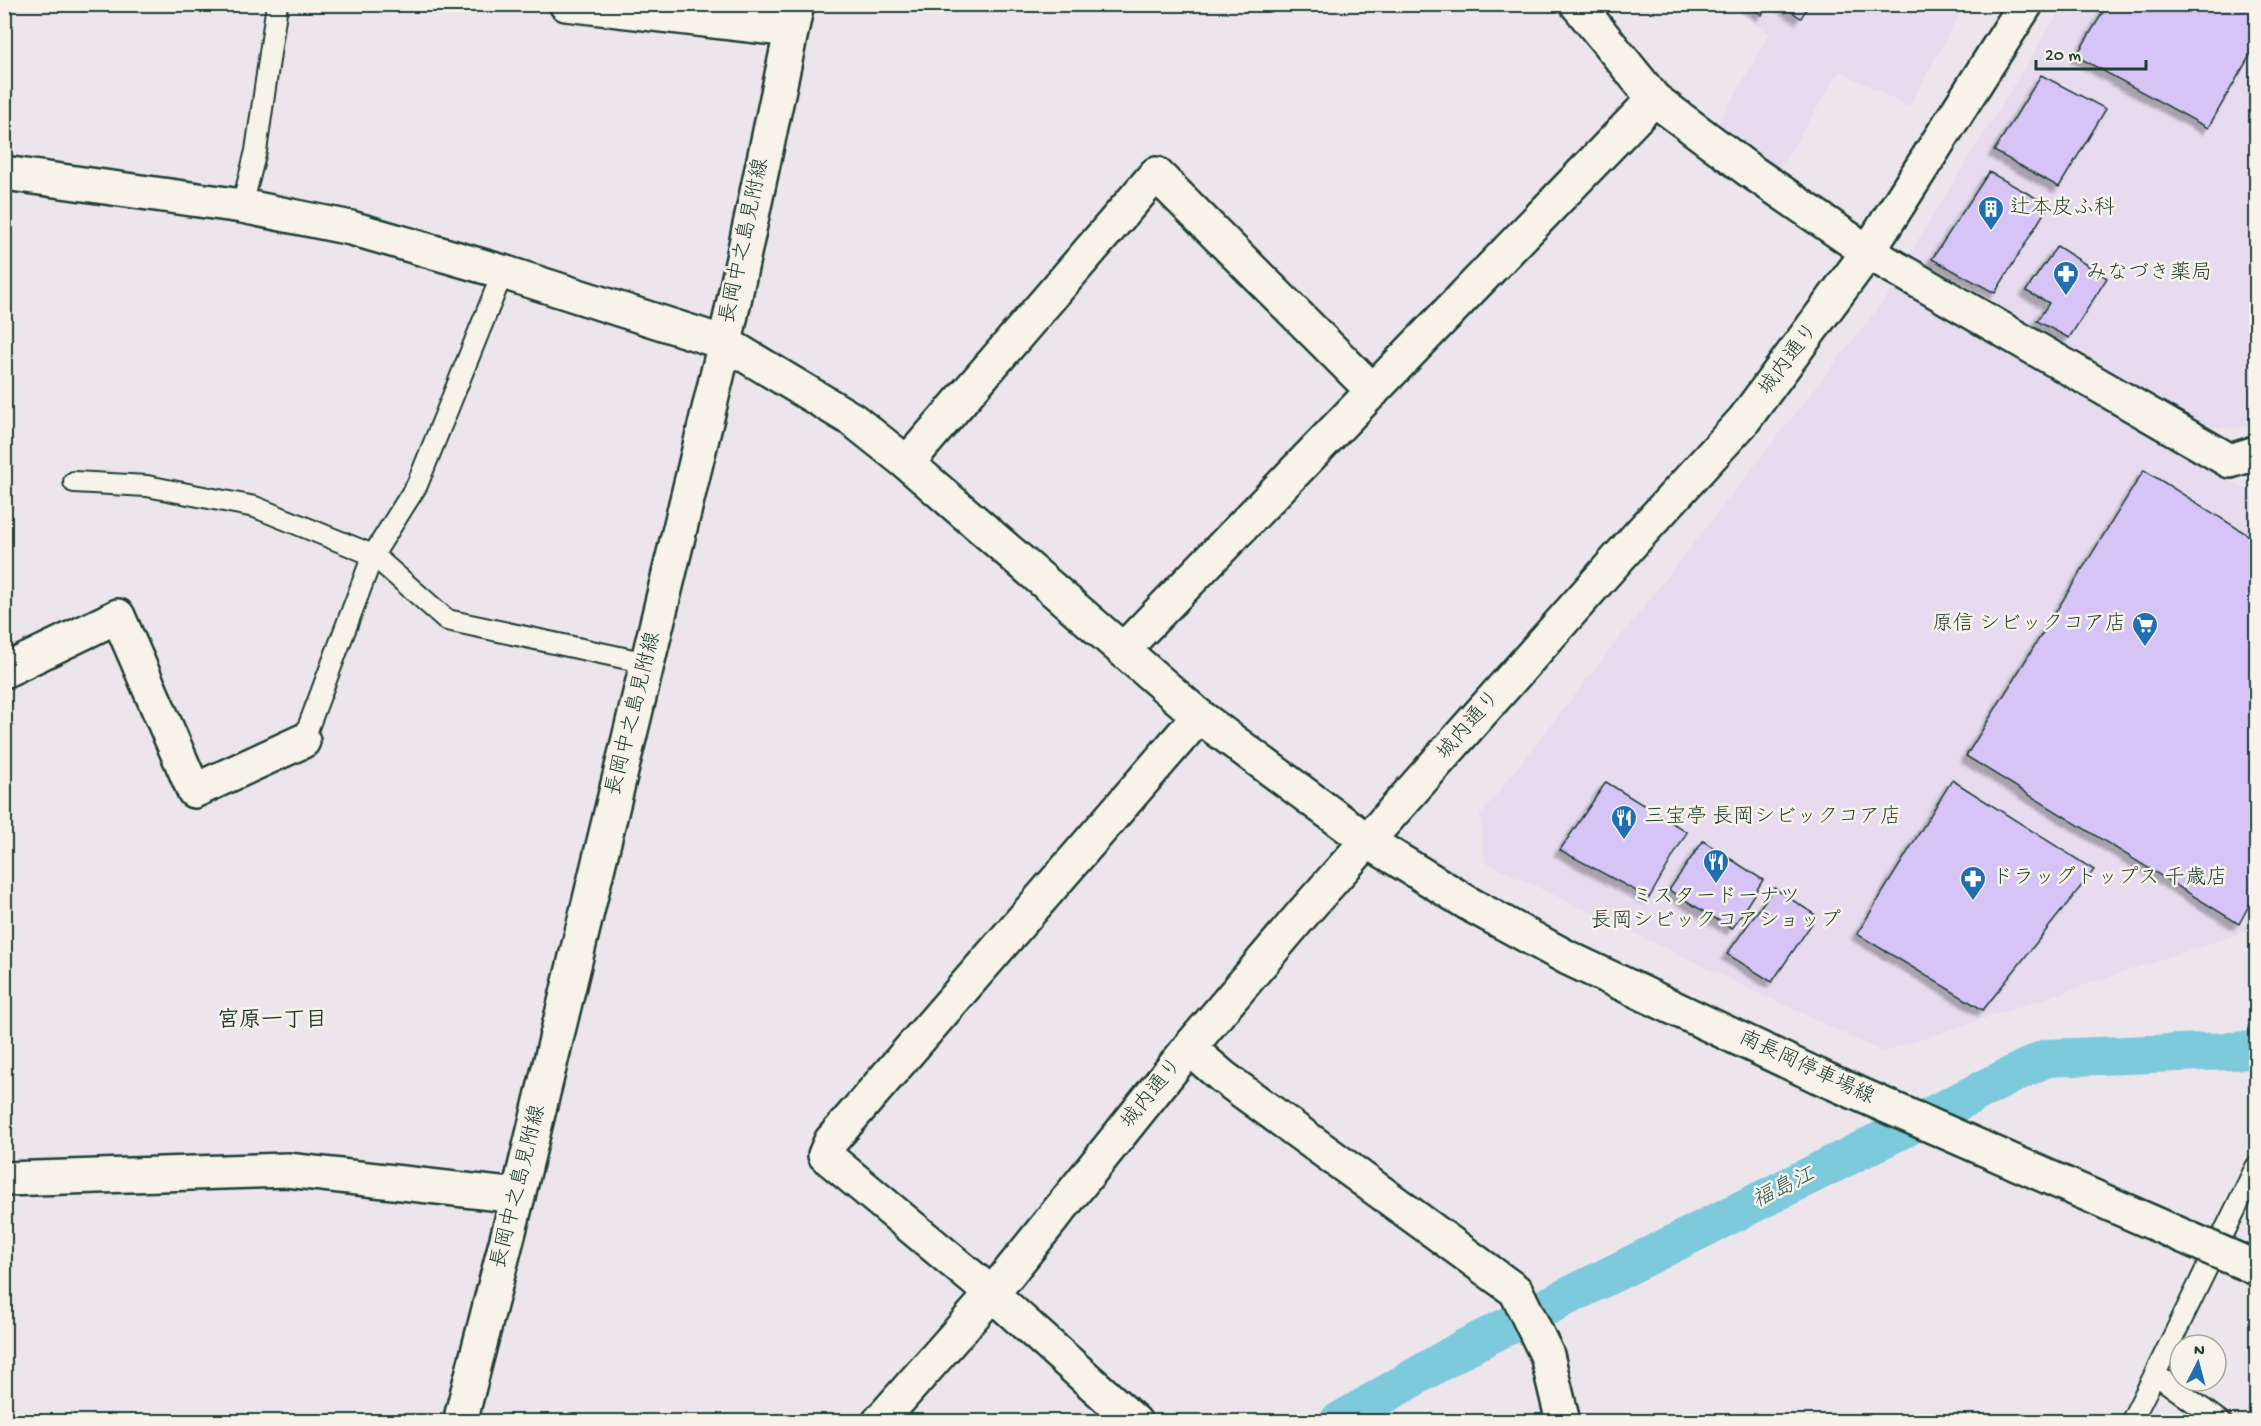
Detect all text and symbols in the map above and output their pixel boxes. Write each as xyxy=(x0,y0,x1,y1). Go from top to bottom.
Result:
scale bar xyxy=(2036,33,2146,71)
text: 20 m xyxy=(2045,46,2081,67)
street label: 長岡中之島見附線 xyxy=(714,156,776,326)
building icon: 辻本皮ふ科 xyxy=(1976,194,2006,232)
place label: 辻本皮ふ科 xyxy=(2010,195,2115,222)
pharmacy icon: みなづき薬局 xyxy=(2051,259,2081,297)
place label: みなづき薬局 xyxy=(2086,261,2212,287)
street label: 城内通り xyxy=(1754,318,1825,401)
supermarket icon: 原信 シビックコア店 xyxy=(2130,610,2160,648)
place label: 原信 シビックコア店 xyxy=(1932,611,2126,638)
street label: 長岡中之島見附線 xyxy=(601,629,667,799)
street label: 城内通り xyxy=(1432,685,1507,766)
restaurant icon: 三宝亭 長岡シビックコア店 xyxy=(1609,803,1639,841)
place label: 三宝亭 長岡シビックコア店 xyxy=(1644,804,1901,831)
restaurant icon: ミスタードーナツ 長岡シビックコアショップ xyxy=(1701,847,1731,885)
pharmacy icon: ドラッグトップス 千歳店 xyxy=(1958,864,1988,902)
place label: ドラッグトップス 千歳店 xyxy=(1992,865,2227,892)
place label: ミスタードーナツ 長岡シビックコアショップ xyxy=(1590,886,1842,935)
district label: 宮原一丁目 xyxy=(217,1007,327,1035)
street label: 南長岡停車場線 xyxy=(1734,1025,1879,1111)
street label: 城内通り xyxy=(1116,1053,1189,1135)
street label: 長岡中之島見附線 xyxy=(486,1102,552,1272)
water label: 福島江 xyxy=(1748,1162,1820,1215)
north arrow xyxy=(2168,1333,2228,1393)
text: N xyxy=(2193,1342,2206,1362)

